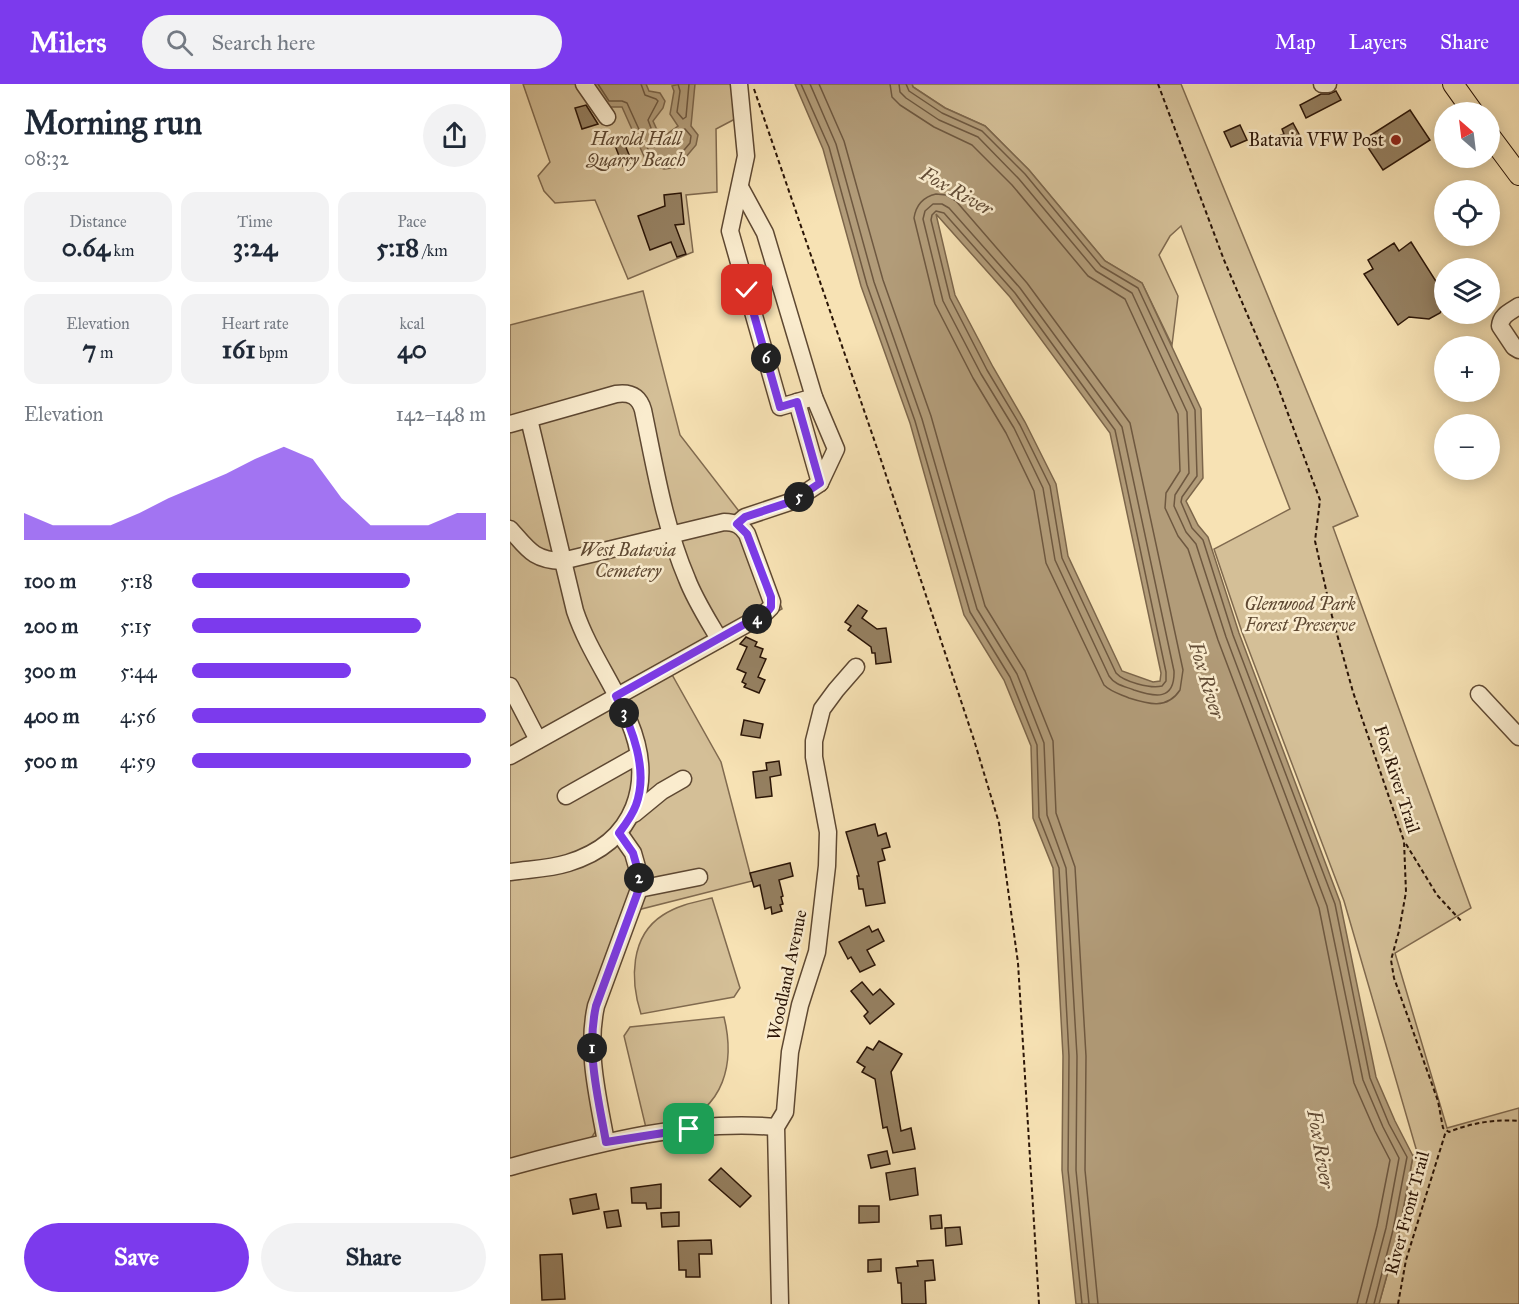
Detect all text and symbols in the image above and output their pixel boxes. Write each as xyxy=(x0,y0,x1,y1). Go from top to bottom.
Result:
search box xyxy=(142,15,562,69)
text: Milers xyxy=(30,25,106,60)
icon: search xyxy=(163,26,196,59)
text: Search here xyxy=(211,29,316,56)
text: Map xyxy=(1275,29,1316,55)
text: Layers xyxy=(1349,29,1407,55)
text: Share xyxy=(1440,29,1489,55)
north arrow xyxy=(1434,102,1500,168)
map controls xyxy=(1434,102,1500,480)
text: Morning run xyxy=(24,103,202,143)
button: share xyxy=(423,104,486,167)
park label: Harold Hall Quarry Beach xyxy=(586,128,686,171)
place label: Batavia VFW Post xyxy=(1248,129,1385,151)
marker: Batavia VFW Post xyxy=(1389,133,1403,147)
text: 08:32 xyxy=(24,146,69,170)
water label: Fox River xyxy=(916,161,999,222)
button: locate xyxy=(1434,180,1500,246)
text: Distance xyxy=(69,212,127,231)
text: Time xyxy=(237,212,273,231)
text: Pace xyxy=(397,212,427,231)
text: 0.64 xyxy=(62,231,110,263)
text: 3:24 xyxy=(233,231,277,263)
text: 5:18 xyxy=(376,231,419,263)
text: km xyxy=(110,241,134,260)
text: /km xyxy=(419,241,448,260)
button: layers xyxy=(1434,258,1500,324)
pin xyxy=(721,264,772,315)
icon: check xyxy=(730,273,763,306)
text: Elevation xyxy=(66,314,130,333)
text: Heart rate xyxy=(221,314,289,333)
text: kcal xyxy=(399,314,425,333)
text: 7 xyxy=(83,333,97,365)
text: 161 xyxy=(222,333,256,365)
text: 40 xyxy=(397,333,427,365)
button: + xyxy=(1434,336,1500,402)
text: m xyxy=(97,343,113,362)
text: bpm xyxy=(256,343,288,362)
pin: 6 xyxy=(751,343,781,373)
text: 6 xyxy=(762,348,770,367)
text: Elevation xyxy=(24,402,103,426)
text: 142–148 m xyxy=(396,402,486,426)
button: − xyxy=(1434,414,1500,480)
pin: 5 xyxy=(784,482,814,512)
text: 5 xyxy=(795,487,803,506)
park label: West Batavia Cemetery xyxy=(580,539,676,582)
text: 100 m xyxy=(24,569,76,593)
text: 5:18 xyxy=(120,569,153,593)
park label: Glenwood Park Forest Preserve xyxy=(1244,593,1356,636)
pin: 4 xyxy=(742,604,772,634)
text: 4 xyxy=(753,609,761,628)
text: 200 m xyxy=(24,614,78,638)
text: 5:15 xyxy=(120,614,151,638)
water label: Fox River xyxy=(1184,638,1231,723)
text: 300 m xyxy=(24,659,76,683)
text: 5:44 xyxy=(120,659,157,683)
pin: 3 xyxy=(609,698,639,728)
text: 3 xyxy=(621,703,627,722)
text: 400 m xyxy=(24,704,80,728)
text: 4:56 xyxy=(120,704,156,728)
street label: Fox River Trail xyxy=(1369,722,1425,836)
text: 500 m xyxy=(24,749,78,773)
text: 4:59 xyxy=(120,749,156,773)
pin: 2 xyxy=(624,863,654,893)
text: 2 xyxy=(635,868,643,887)
street label: Woodland Avenue xyxy=(762,908,812,1042)
pin: 1 xyxy=(577,1033,607,1063)
text: 1 xyxy=(589,1038,595,1057)
pin xyxy=(663,1103,714,1154)
water label: Fox River xyxy=(1302,1107,1340,1192)
icon: arrive xyxy=(672,1112,705,1145)
street label: River Front Trail xyxy=(1380,1149,1434,1277)
button: Save xyxy=(24,1223,249,1292)
button: Share xyxy=(261,1223,486,1292)

